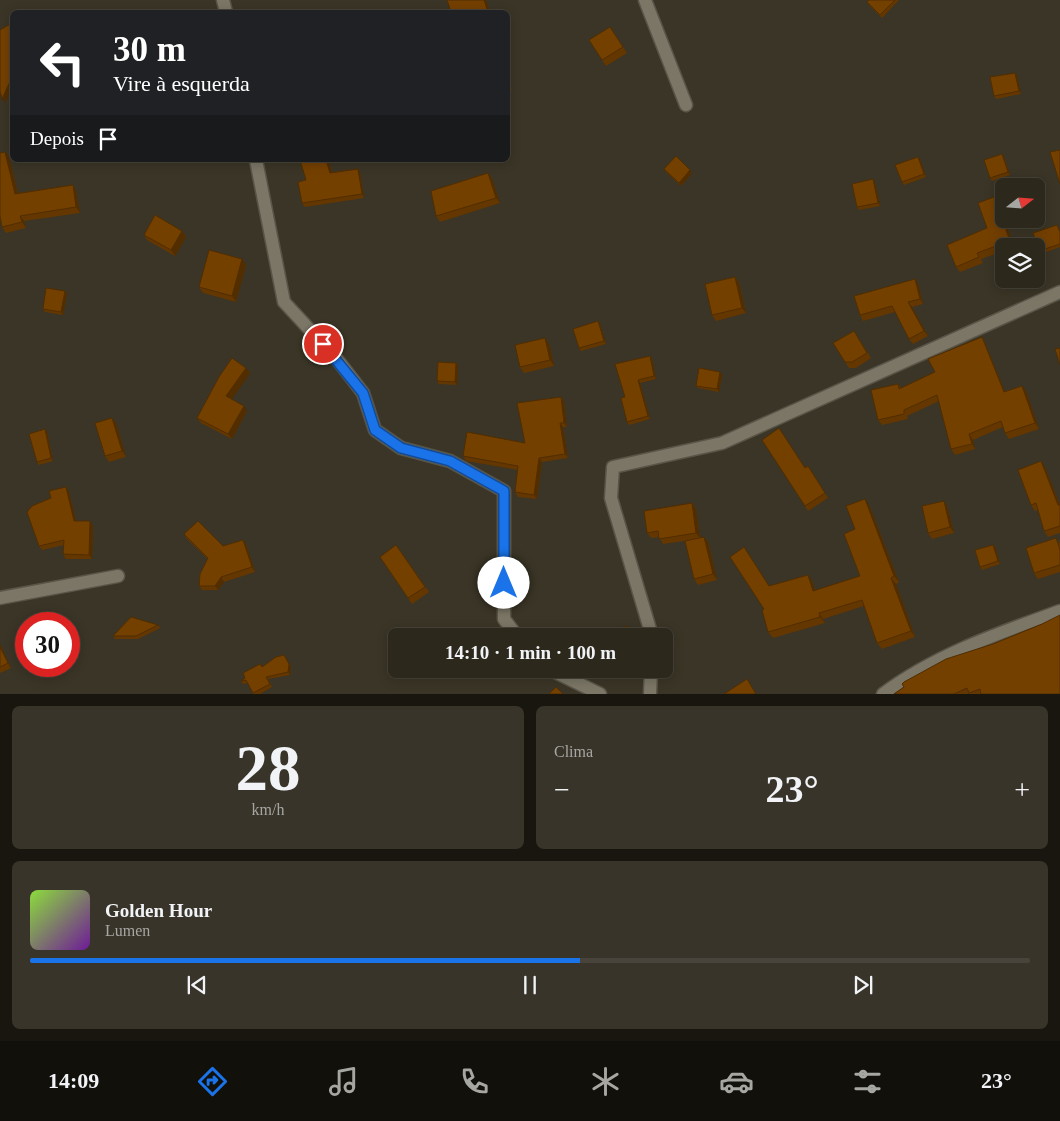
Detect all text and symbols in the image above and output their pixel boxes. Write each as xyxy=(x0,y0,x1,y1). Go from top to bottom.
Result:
icon: left xyxy=(30,30,95,95)
text: 30 m xyxy=(113,30,186,69)
text: Vire à esquerda xyxy=(113,71,250,96)
icon: arrive xyxy=(94,125,122,153)
text: Depois xyxy=(30,128,84,149)
north arrow xyxy=(995,178,1045,228)
map controls xyxy=(995,178,1045,288)
button: layers xyxy=(995,238,1045,288)
pin xyxy=(302,323,344,365)
icon: arrive xyxy=(309,330,337,358)
position arrow xyxy=(477,556,529,608)
speed limit sign: 30 xyxy=(15,612,80,677)
text: 14:10 · 1 min · 100 m xyxy=(445,642,616,663)
text: 28 xyxy=(236,732,301,804)
text: Clima xyxy=(554,743,593,760)
text: 23° xyxy=(765,768,819,810)
text: − xyxy=(554,774,570,805)
text: + xyxy=(1014,774,1030,805)
text: km/h xyxy=(252,801,284,818)
text: Golden Hour xyxy=(105,900,212,921)
text: Lumen xyxy=(105,922,150,939)
icon: previous xyxy=(183,971,211,999)
icon: pause xyxy=(516,971,544,999)
icon: next xyxy=(849,971,877,999)
icon: directions xyxy=(195,1064,230,1099)
icon: music xyxy=(326,1064,361,1099)
icon: phone xyxy=(457,1064,492,1099)
icon: climate xyxy=(588,1064,623,1099)
icon: car xyxy=(719,1064,754,1099)
icon: filters xyxy=(850,1064,885,1099)
text: 14:09 xyxy=(48,1068,99,1093)
text: 23° xyxy=(981,1068,1012,1093)

